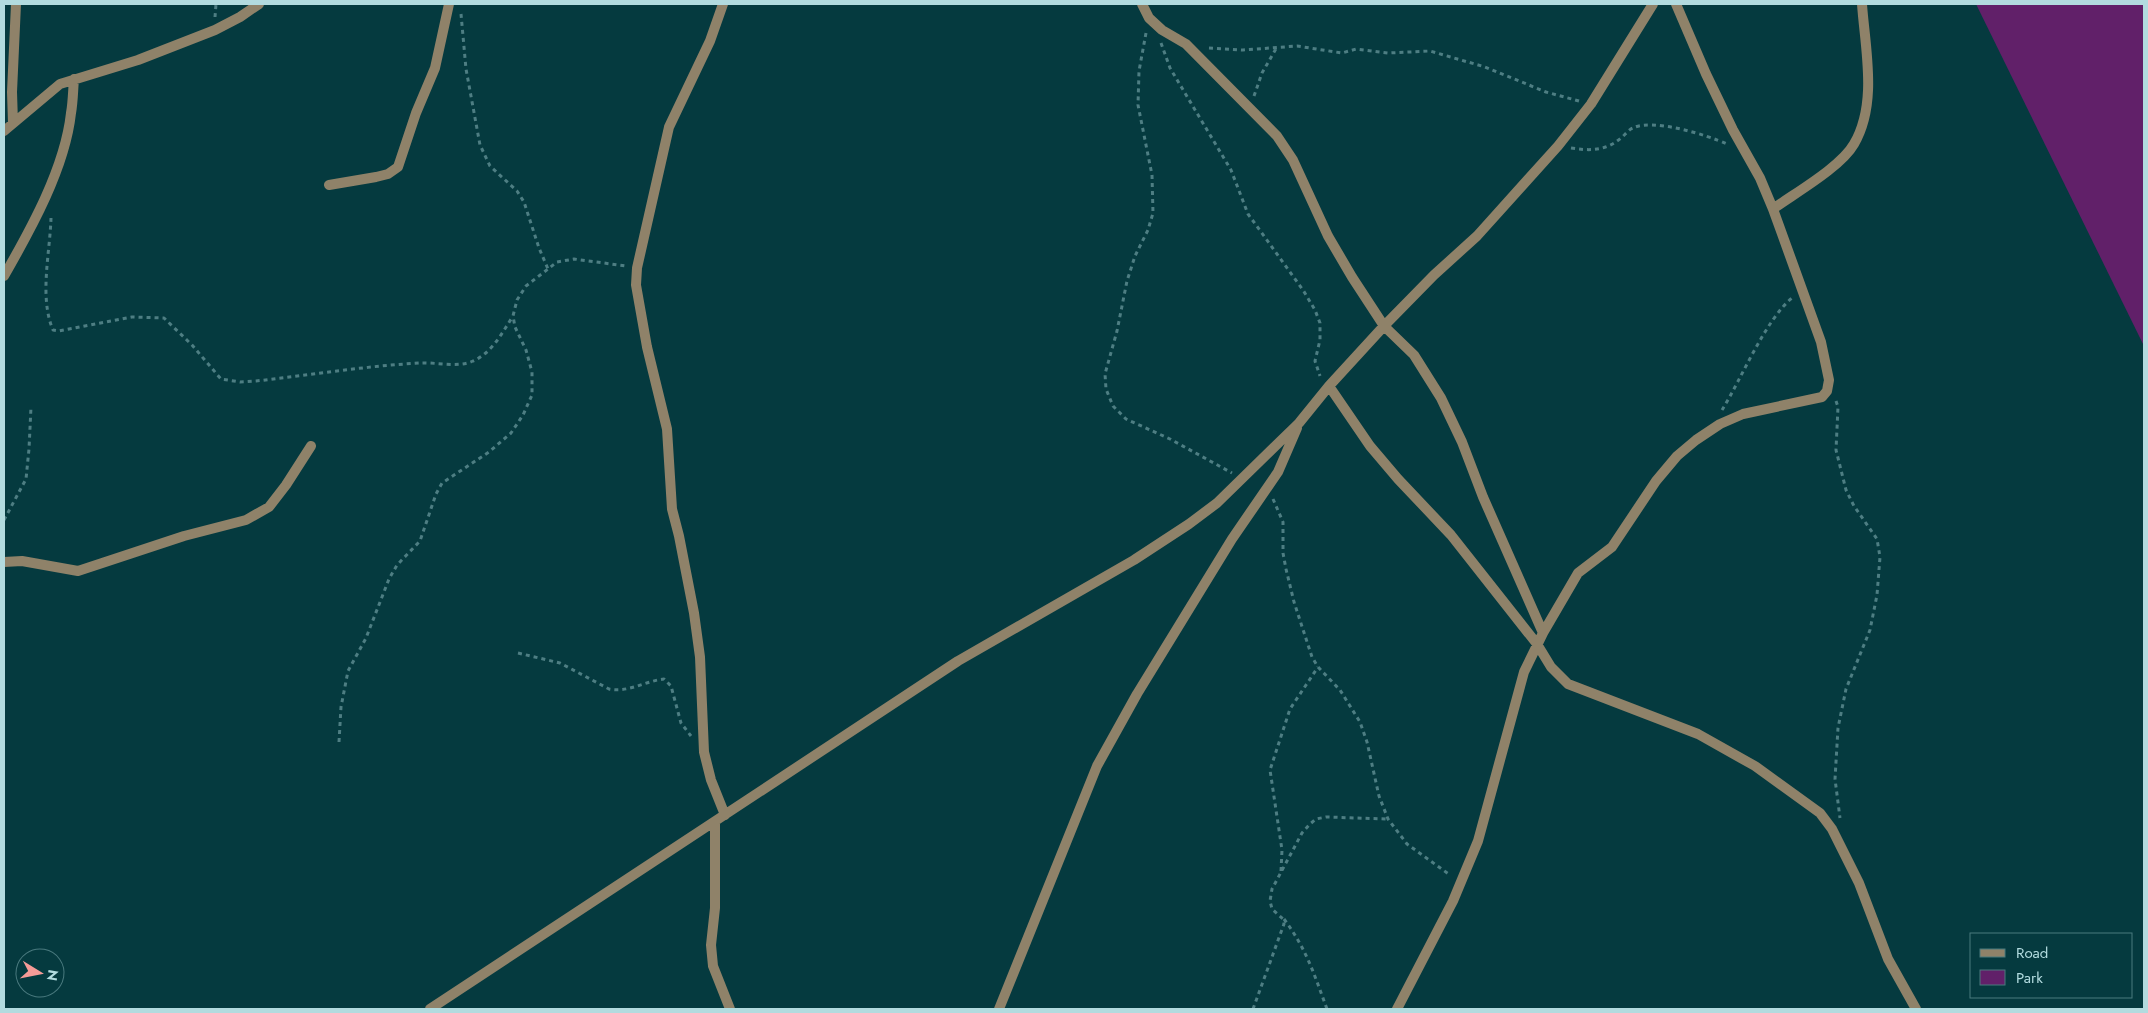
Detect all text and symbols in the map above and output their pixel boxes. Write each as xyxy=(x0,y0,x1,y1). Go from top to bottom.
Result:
legend xyxy=(1970,933,2133,998)
text: Road xyxy=(2016,942,2048,964)
north arrow xyxy=(15,948,65,998)
text: Park xyxy=(2016,967,2043,989)
text: N xyxy=(42,968,64,982)

